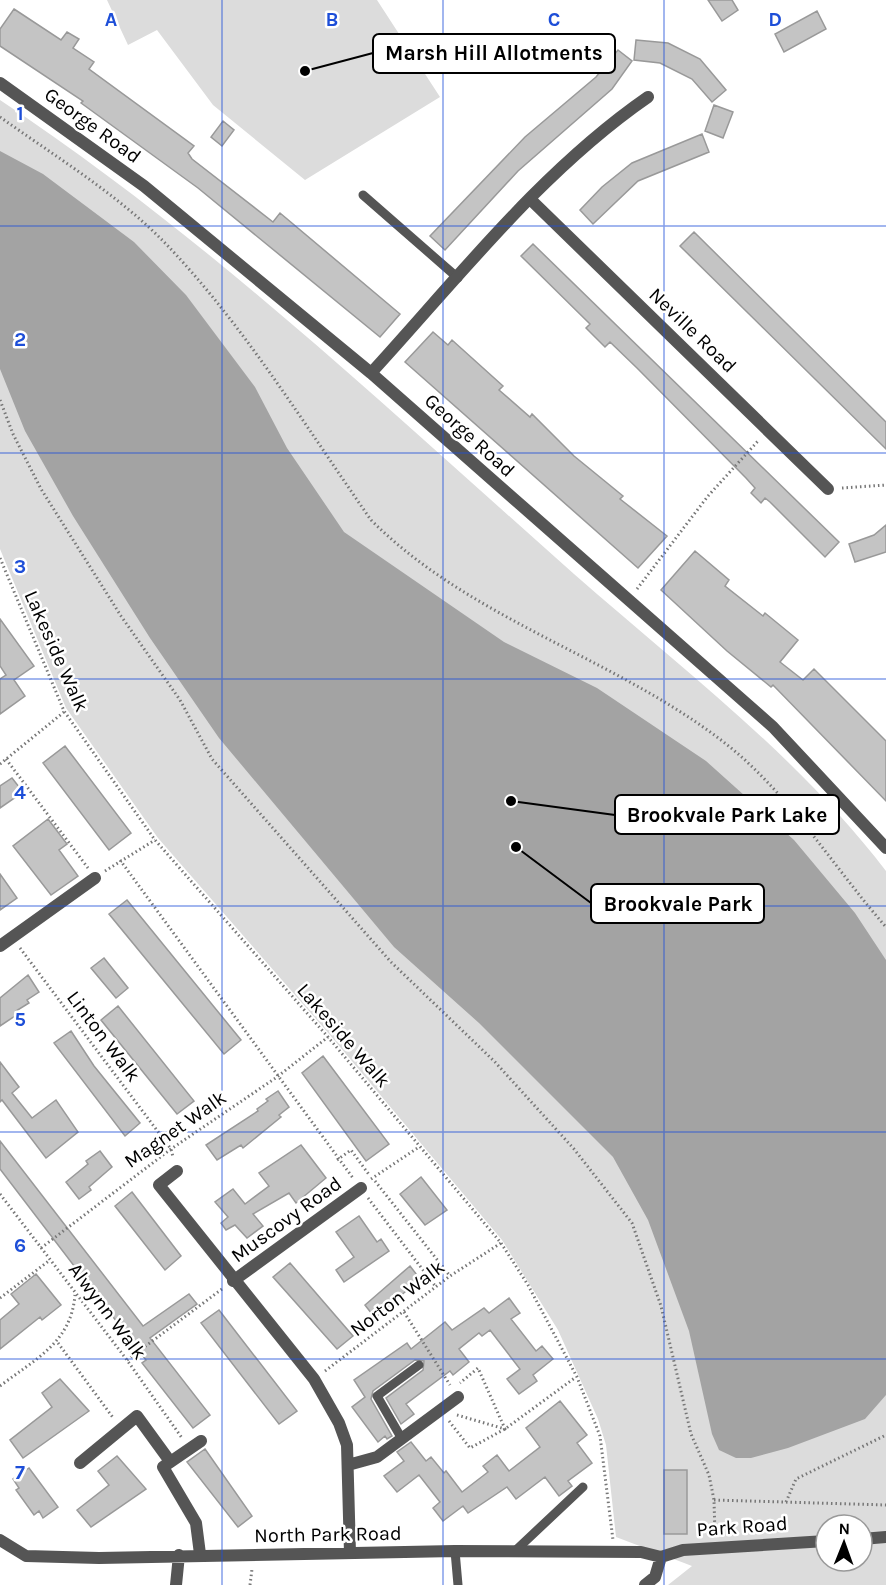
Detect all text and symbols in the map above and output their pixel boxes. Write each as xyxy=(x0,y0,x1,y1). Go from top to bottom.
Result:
text: A xyxy=(105,8,118,31)
text: B xyxy=(326,8,338,31)
text: C xyxy=(548,8,560,31)
text: D xyxy=(768,8,782,31)
callout: Marsh Hill Allotments xyxy=(373,34,615,73)
text: Marsh Hill Allotments xyxy=(385,41,603,65)
street label: George Road xyxy=(40,83,145,168)
text: 1 xyxy=(16,102,24,125)
street label: Neville Road xyxy=(644,283,741,378)
text: 2 xyxy=(14,328,26,351)
street label: George Road xyxy=(420,389,519,482)
text: 3 xyxy=(14,555,26,578)
street label: Lakeside Walk xyxy=(20,587,94,715)
text: 4 xyxy=(14,781,26,804)
callout: Brookvale Park Lake xyxy=(615,795,839,834)
text: Brookvale Park Lake xyxy=(627,803,827,827)
callout: Brookvale Park xyxy=(591,884,764,923)
text: Brookvale Park xyxy=(603,892,753,916)
street label: Lakeside Walk xyxy=(292,979,395,1092)
street label: Linton Walk xyxy=(62,986,145,1086)
text: 5 xyxy=(14,1008,26,1031)
street label: Magnet Walk xyxy=(120,1086,231,1173)
street label: Muscovy Road xyxy=(227,1172,346,1267)
text: 6 xyxy=(14,1234,26,1257)
street label: Norton Walk xyxy=(346,1255,449,1341)
street label: Alwynn Walk xyxy=(64,1258,151,1364)
text: 7 xyxy=(15,1461,25,1484)
street label: Park Road xyxy=(696,1512,788,1541)
north arrow xyxy=(814,1513,874,1573)
text: N xyxy=(838,1519,850,1538)
street label: North Park Road xyxy=(254,1522,402,1547)

